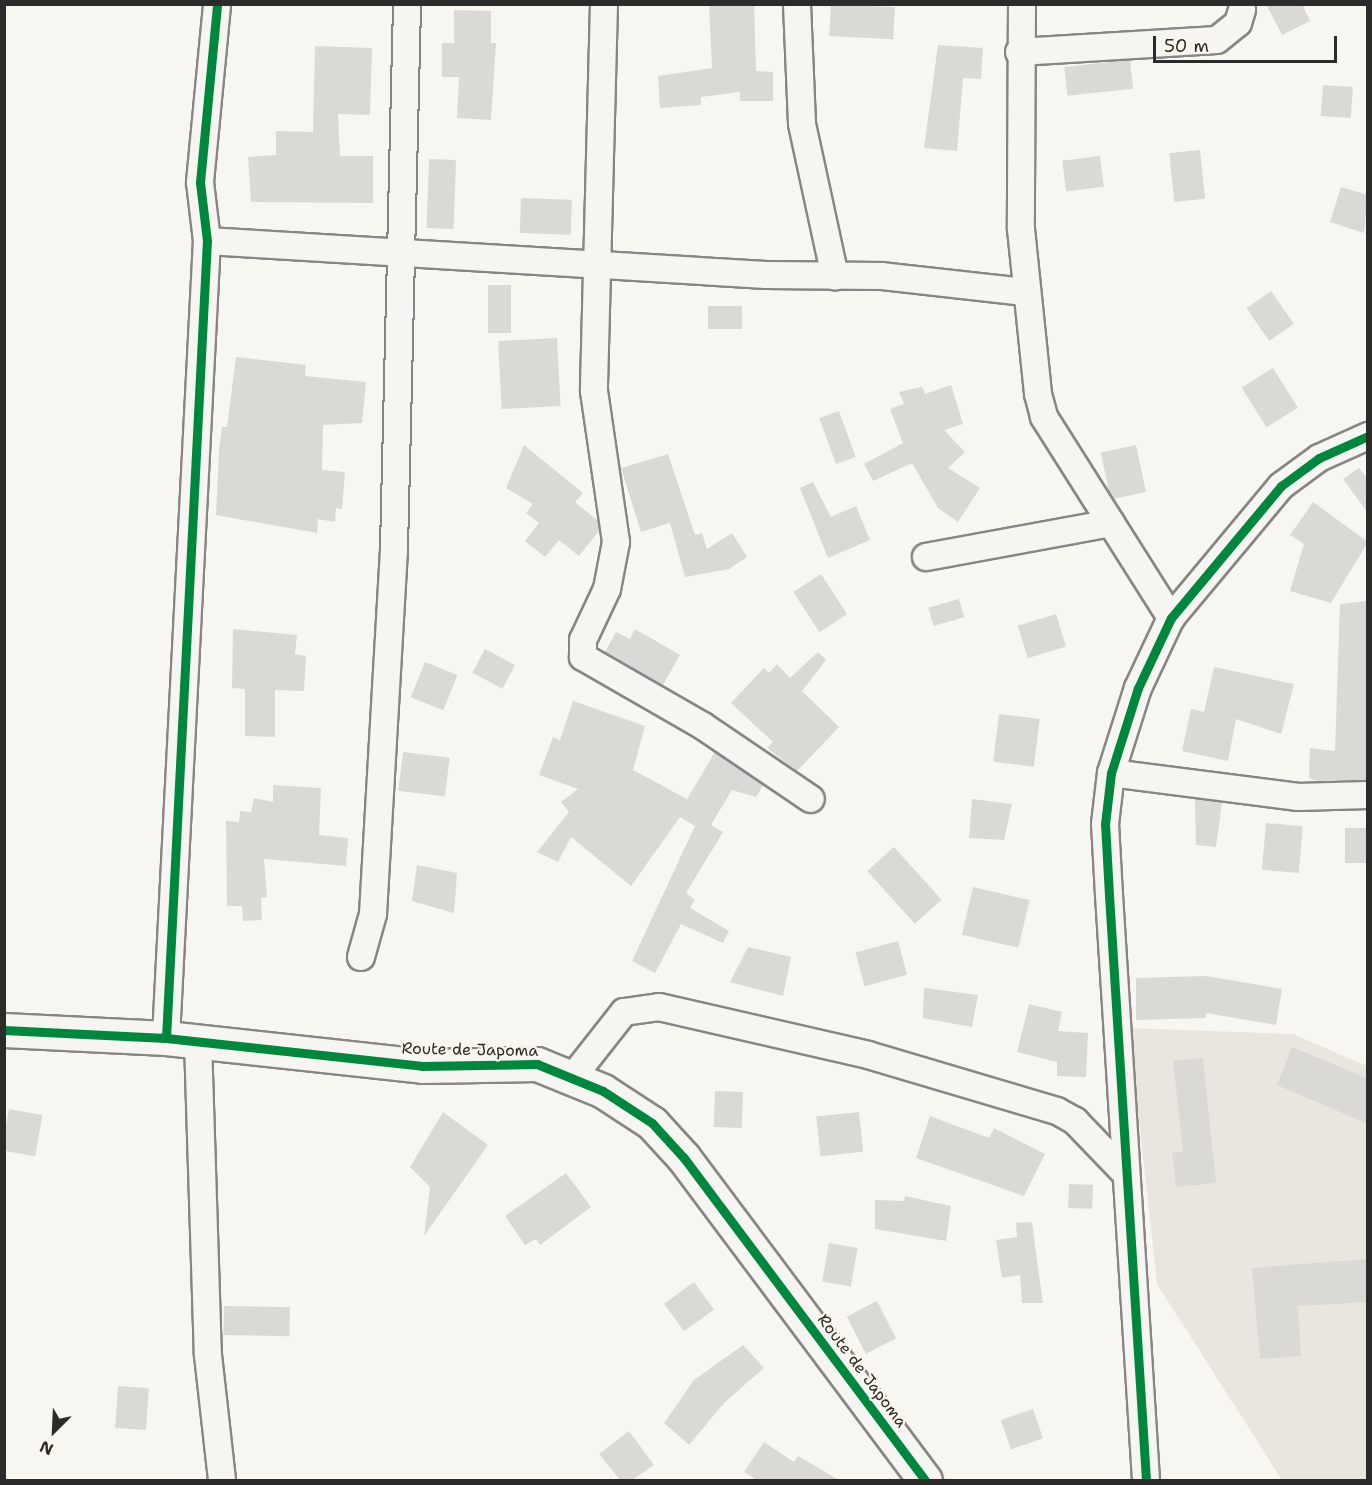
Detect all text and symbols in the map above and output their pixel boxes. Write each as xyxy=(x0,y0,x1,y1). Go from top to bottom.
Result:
scale bar xyxy=(1156,24,1340,62)
text: 50 m xyxy=(1164,34,1209,58)
street label: Route de Japoma xyxy=(401,1039,539,1061)
street label: Route de Japoma xyxy=(813,1311,911,1431)
north arrow xyxy=(24,1401,84,1461)
text: N xyxy=(36,1436,57,1460)

